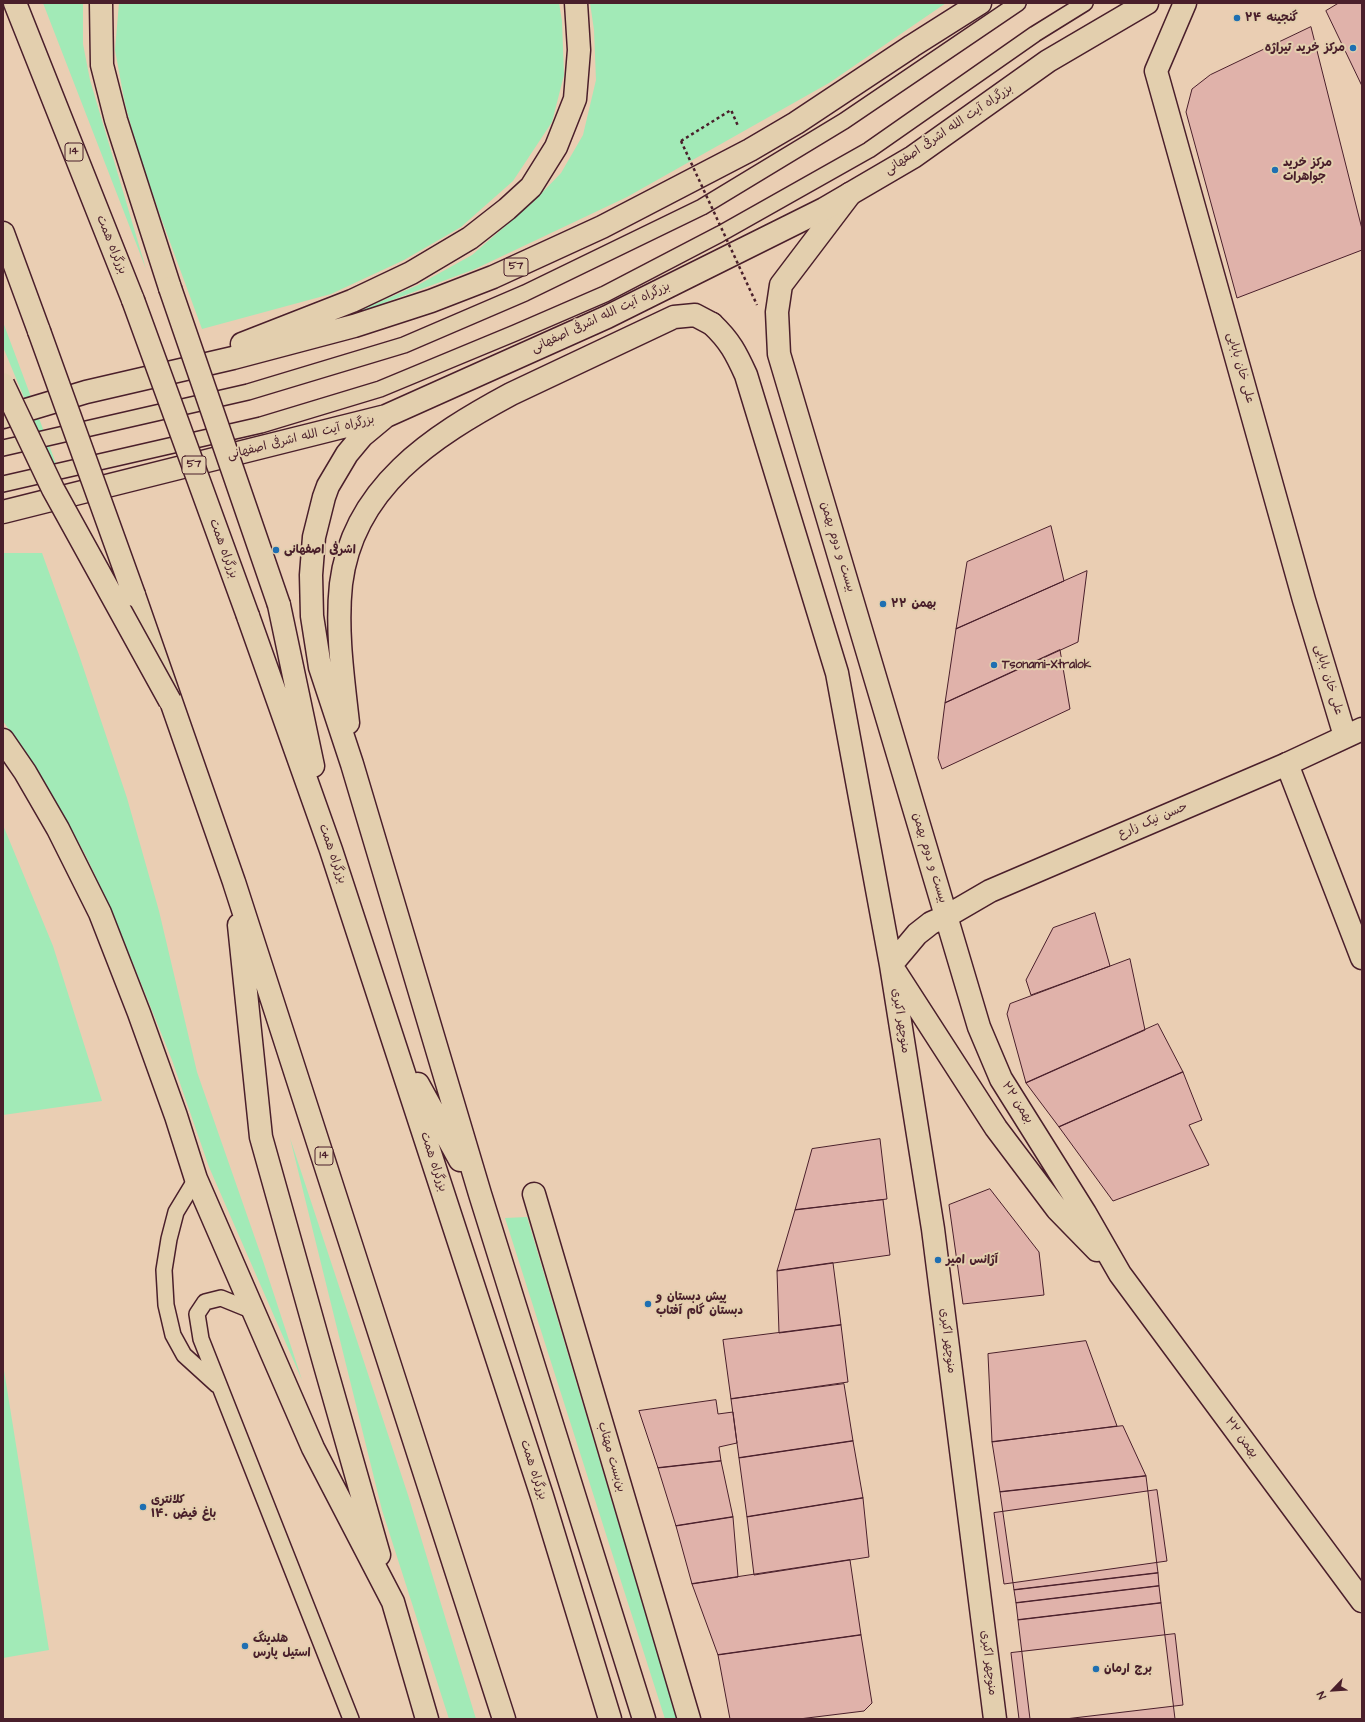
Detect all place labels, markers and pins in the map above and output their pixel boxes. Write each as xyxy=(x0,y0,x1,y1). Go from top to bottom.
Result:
place label: گنجینه ۲۴ xyxy=(1245,11,1298,25)
marker: گنجینه ۲۴ xyxy=(1232,13,1242,23)
place label: مرکز خرید تیراژه xyxy=(1265,41,1345,55)
marker: مرکز خرید تیراژه xyxy=(1348,43,1358,53)
place label: مرکز خرید جواهرات xyxy=(1283,156,1332,184)
marker: مرکز خرید جواهرات xyxy=(1270,165,1280,175)
place label: اشرفی اصفهانی xyxy=(284,543,356,557)
marker: اشرفی اصفهانی xyxy=(271,545,281,555)
place label: ۲۲ بهمن xyxy=(891,597,936,611)
marker: ۲۲ بهمن xyxy=(878,599,888,609)
place label: Tsonami—Xtralok xyxy=(1002,658,1091,672)
marker: Tsonami—Xtralok xyxy=(989,660,999,670)
place label: آژانس امیر xyxy=(946,1253,998,1267)
marker: آژانس امیر xyxy=(933,1255,943,1265)
place label: پیش دبستان و دبستان گام آفتاب xyxy=(656,1290,743,1318)
marker: پیش دبستان و دبستان گام آفتاب xyxy=(643,1299,653,1309)
place label: کلانتری ۱۴۰ باغ فیض xyxy=(151,1493,216,1521)
marker: کلانتری ۱۴۰ باغ فیض xyxy=(138,1502,148,1512)
place label: هلدینگ استیل پارس xyxy=(253,1632,311,1660)
marker: هلدینگ استیل پارس xyxy=(240,1641,250,1651)
place label: برج ارمان xyxy=(1104,1662,1152,1676)
marker: برج ارمان xyxy=(1091,1664,1101,1674)

